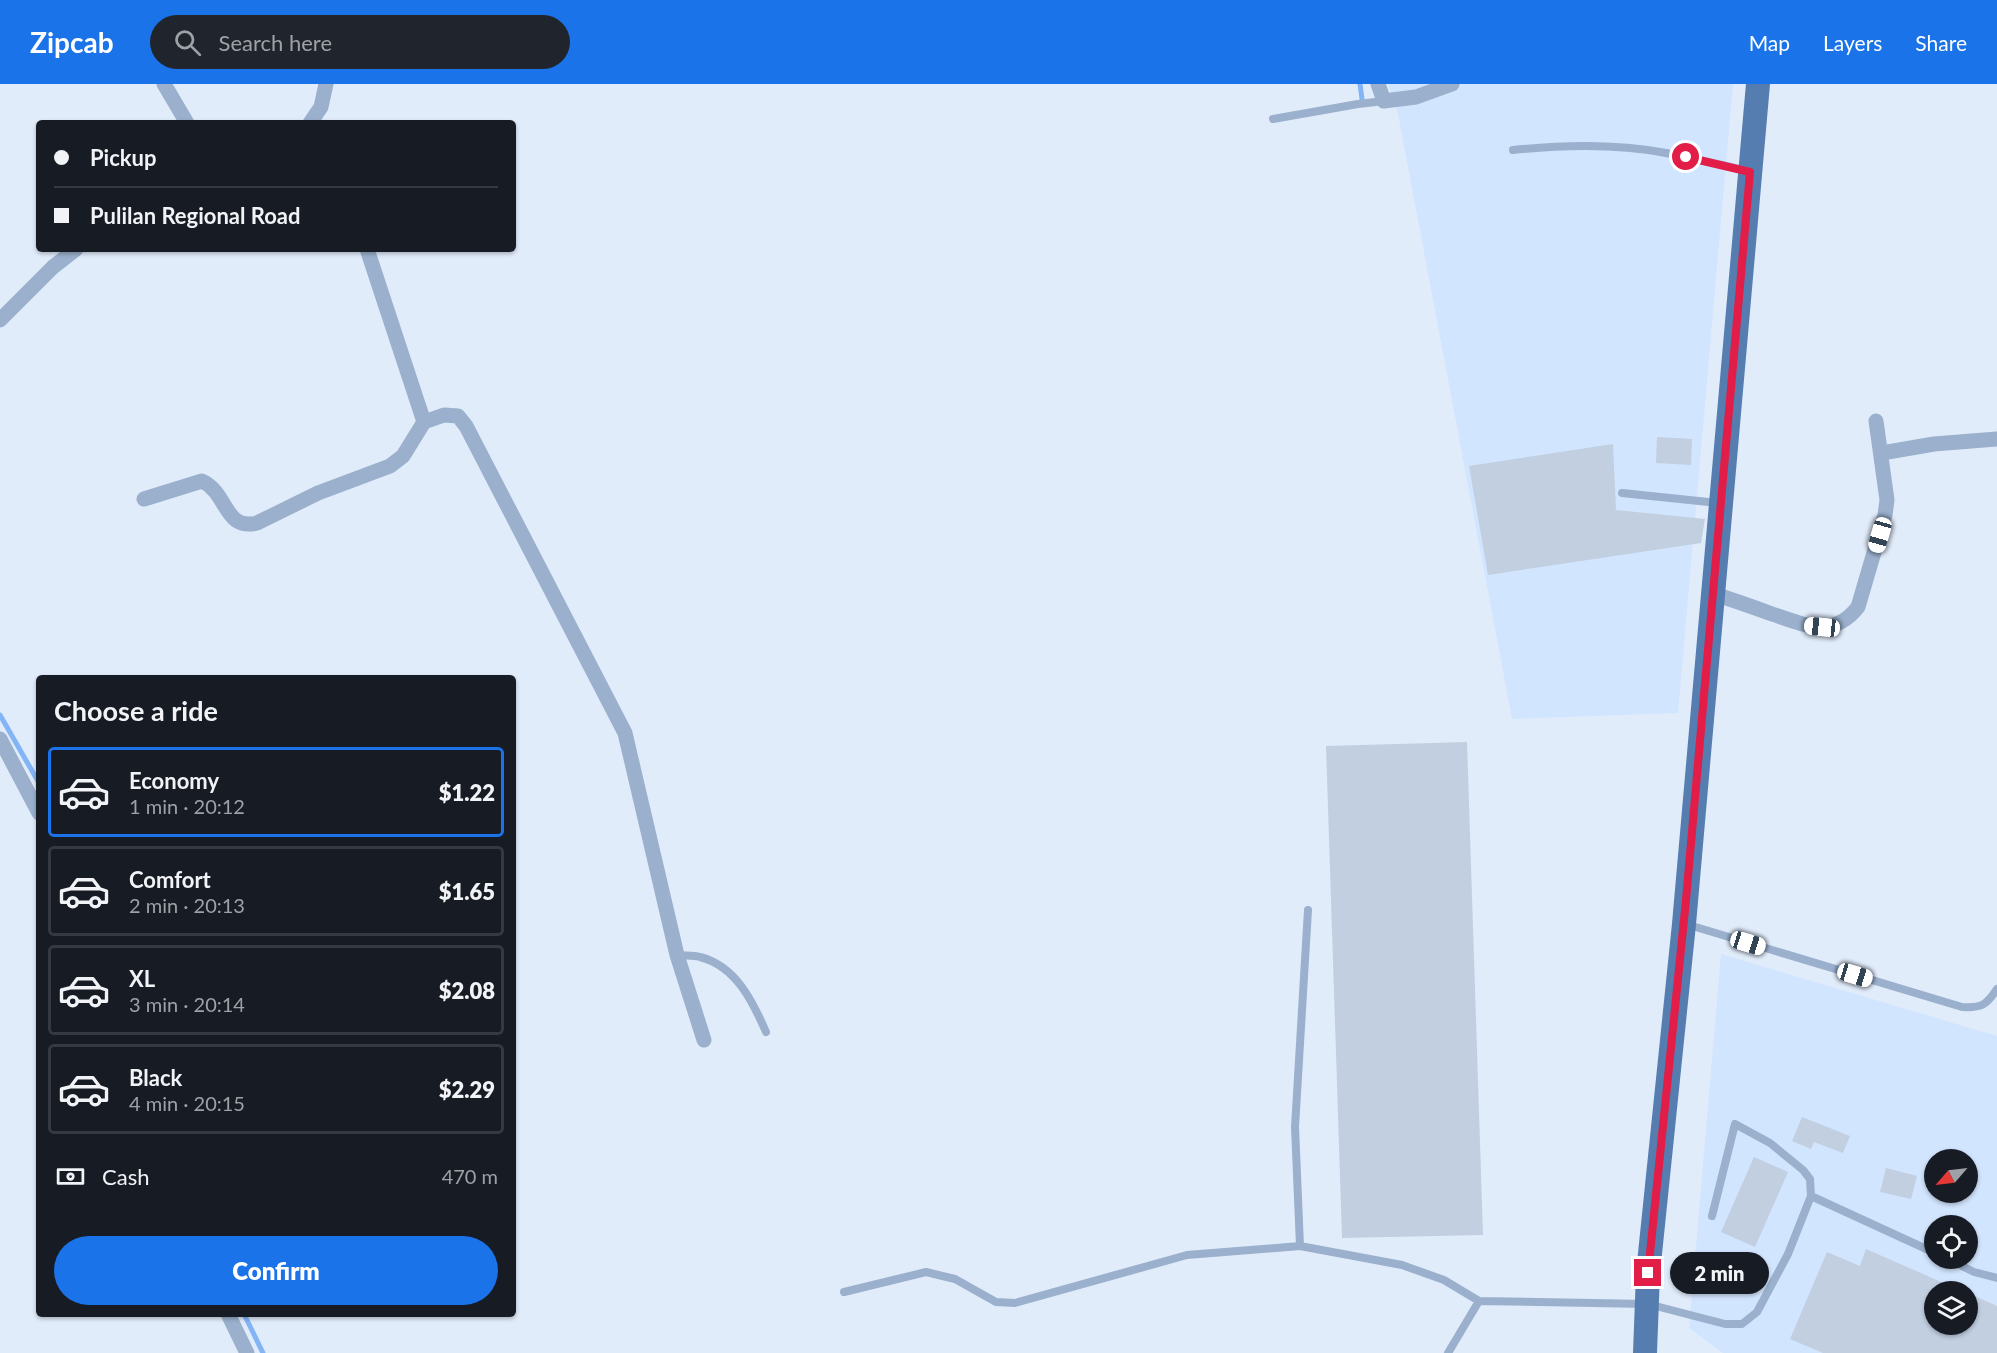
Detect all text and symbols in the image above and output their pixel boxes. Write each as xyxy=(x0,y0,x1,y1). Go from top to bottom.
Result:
search box xyxy=(150,15,570,69)
text: Zipcab xyxy=(30,25,114,59)
icon: search xyxy=(171,26,204,59)
text: Search here xyxy=(219,29,332,56)
text: Map xyxy=(1749,30,1790,55)
text: Layers xyxy=(1823,30,1882,55)
text: Share xyxy=(1915,30,1967,55)
route start xyxy=(1672,143,1699,170)
text: Pickup xyxy=(90,144,156,171)
text: Pulilan Regional Road xyxy=(90,202,301,229)
car xyxy=(1866,515,1894,555)
car xyxy=(1803,616,1841,638)
text: Choose a ride xyxy=(54,694,218,727)
icon: car xyxy=(57,765,111,819)
text: Economy xyxy=(129,767,219,794)
text: $1.22 xyxy=(439,779,495,806)
text: 1 min · 20:12 xyxy=(129,794,245,818)
icon: car xyxy=(57,864,111,918)
text: Comfort xyxy=(129,866,211,893)
text: $1.65 xyxy=(439,878,495,905)
text: 2 min · 20:13 xyxy=(129,893,245,917)
car xyxy=(1728,929,1768,957)
car xyxy=(1835,961,1875,989)
icon: car xyxy=(57,963,111,1017)
text: XL xyxy=(129,965,155,992)
text: $2.08 xyxy=(439,977,495,1004)
text: 3 min · 20:14 xyxy=(129,992,245,1016)
icon: car xyxy=(57,1062,111,1116)
text: Black xyxy=(129,1064,182,1091)
text: $2.29 xyxy=(439,1076,495,1103)
text: 4 min · 20:15 xyxy=(129,1091,245,1115)
north arrow xyxy=(1924,1149,1978,1203)
map controls xyxy=(1924,1149,1978,1335)
icon: cash xyxy=(54,1160,87,1193)
text: Cash xyxy=(102,1163,149,1190)
text: 470 m xyxy=(442,1164,498,1188)
button: locate xyxy=(1924,1215,1978,1269)
button: Confirm xyxy=(54,1236,498,1305)
callout: 2 min xyxy=(1669,1252,1768,1294)
route end xyxy=(1634,1259,1661,1286)
text: 2 min xyxy=(1695,1261,1744,1285)
button: layers xyxy=(1924,1281,1978,1335)

